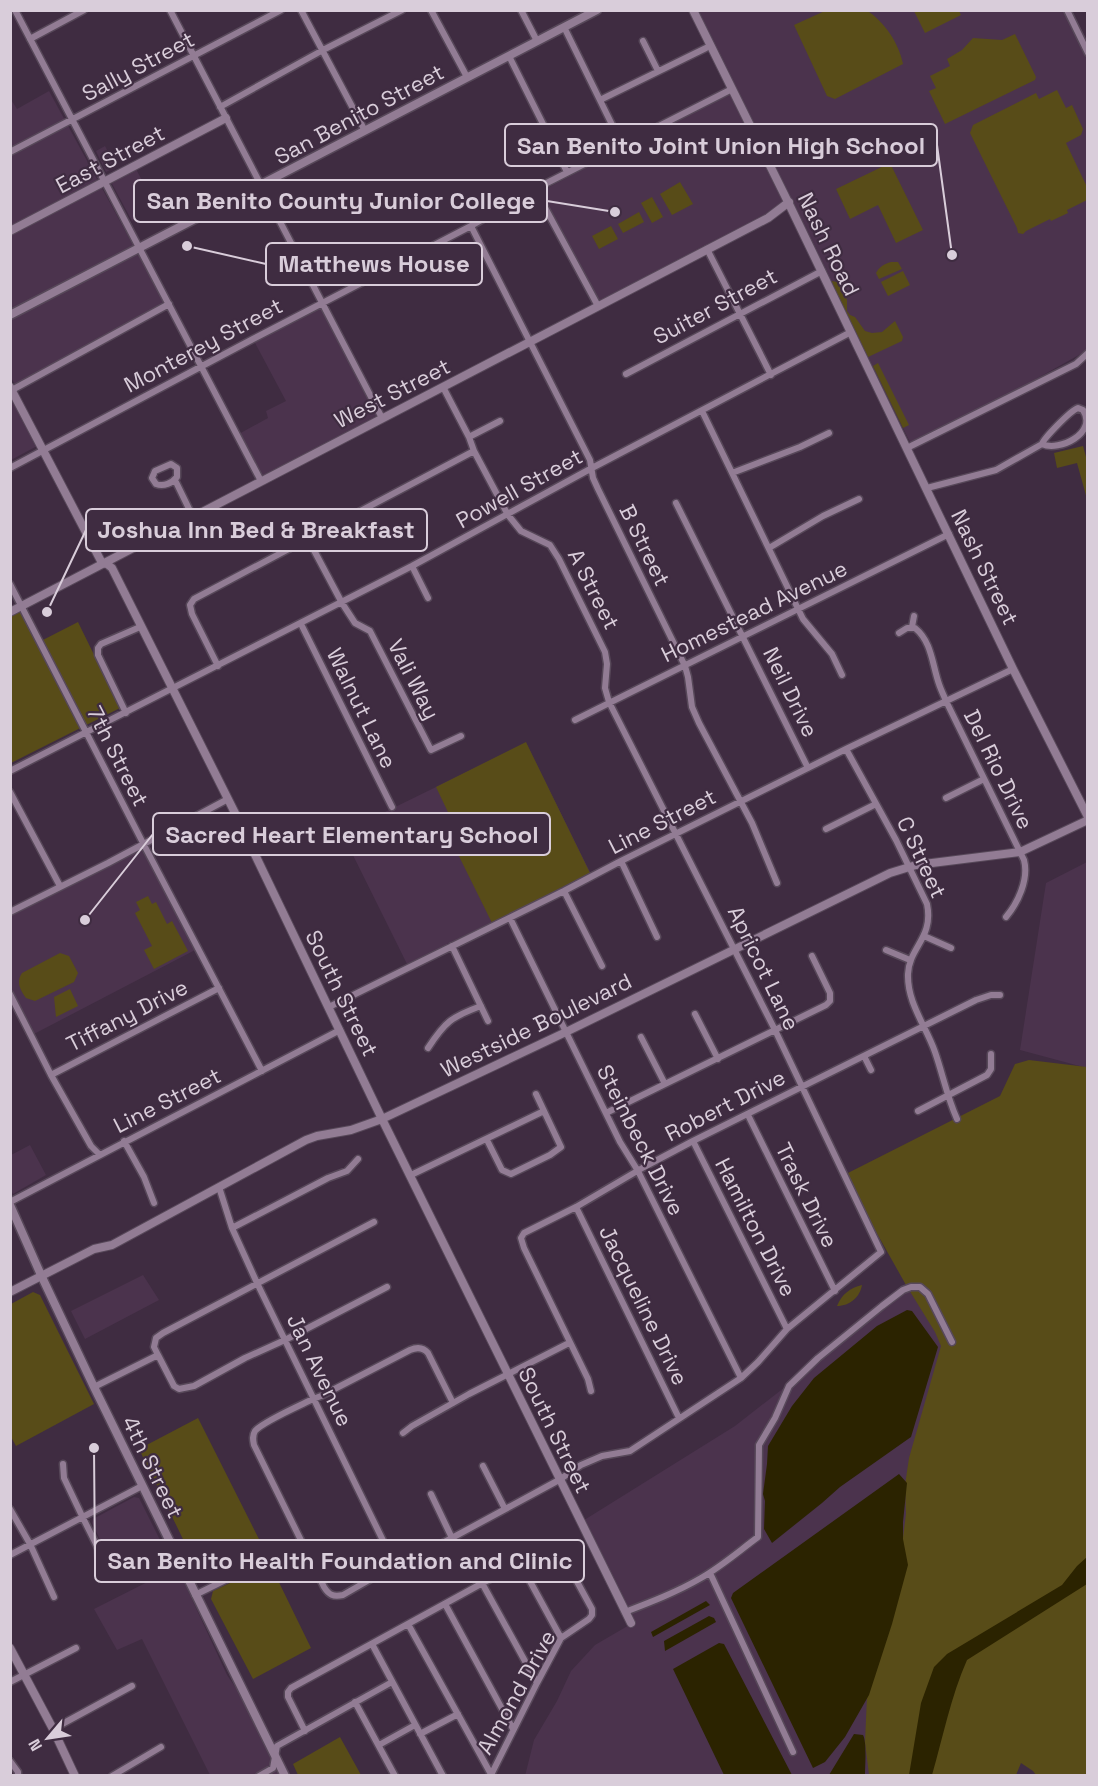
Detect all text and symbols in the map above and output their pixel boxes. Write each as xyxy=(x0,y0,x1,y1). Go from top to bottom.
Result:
street label: Sally Street xyxy=(77,25,199,107)
street label: San Benito Street xyxy=(269,58,449,170)
street label: East Street xyxy=(51,119,169,199)
callout: San Benito Joint Union High School xyxy=(505,124,937,166)
text: San Benito Joint Union High School xyxy=(517,130,925,161)
callout: San Benito County Junior College xyxy=(134,180,547,222)
text: San Benito County Junior College xyxy=(147,185,535,216)
street label: Nash Road xyxy=(792,188,866,300)
callout: Matthews House xyxy=(266,243,482,285)
text: Matthews House xyxy=(278,248,470,279)
street label: Suiter Street xyxy=(648,262,782,350)
street label: Monterey Street xyxy=(119,291,287,399)
street label: West Street xyxy=(329,352,455,434)
street label: Powell Street xyxy=(451,442,587,534)
street label: B Street xyxy=(613,500,677,590)
street label: Nash Street xyxy=(945,505,1025,629)
callout: Joshua Inn Bed & Breakfast xyxy=(86,509,427,551)
text: Joshua Inn Bed & Breakfast xyxy=(97,514,415,545)
street label: A Street xyxy=(562,544,626,634)
street label: Homestead Avenue xyxy=(656,554,852,668)
street label: Vali Way xyxy=(382,634,446,724)
street label: Neil Drive xyxy=(757,642,825,742)
street label: Walnut Lane xyxy=(321,643,403,773)
street label: 7th Street xyxy=(81,701,155,811)
street label: Del Rio Drive xyxy=(958,704,1040,834)
street label: Line Street xyxy=(604,782,720,860)
street label: C Street xyxy=(891,812,953,902)
callout: Sacred Heart Elementary School xyxy=(153,813,550,855)
text: Sacred Heart Elementary School xyxy=(165,819,539,850)
street label: Apricot Lane xyxy=(722,901,806,1035)
street label: South Street xyxy=(299,925,385,1061)
street label: Westside Boulevard xyxy=(436,967,636,1083)
street label: Tiffany Drive xyxy=(62,972,192,1058)
street label: Steinbeck Drive xyxy=(591,1060,691,1220)
street label: Line Street xyxy=(109,1061,225,1139)
street label: Robert Drive xyxy=(660,1063,790,1147)
street label: Trask Drive xyxy=(770,1138,844,1252)
street label: Hamilton Drive xyxy=(709,1153,803,1301)
street label: Jacqueline Drive xyxy=(593,1221,695,1389)
street label: Jan Avenue xyxy=(281,1309,359,1431)
street label: South Street xyxy=(512,1362,598,1498)
street label: 4th Street xyxy=(116,1411,190,1523)
callout: San Benito Health Foundation and Clinic xyxy=(95,1540,584,1582)
text: San Benito Health Foundation and Clinic xyxy=(108,1545,572,1576)
street label: Almond Drive xyxy=(470,1625,562,1759)
north arrow xyxy=(18,1708,78,1768)
text: N xyxy=(24,1735,47,1755)

